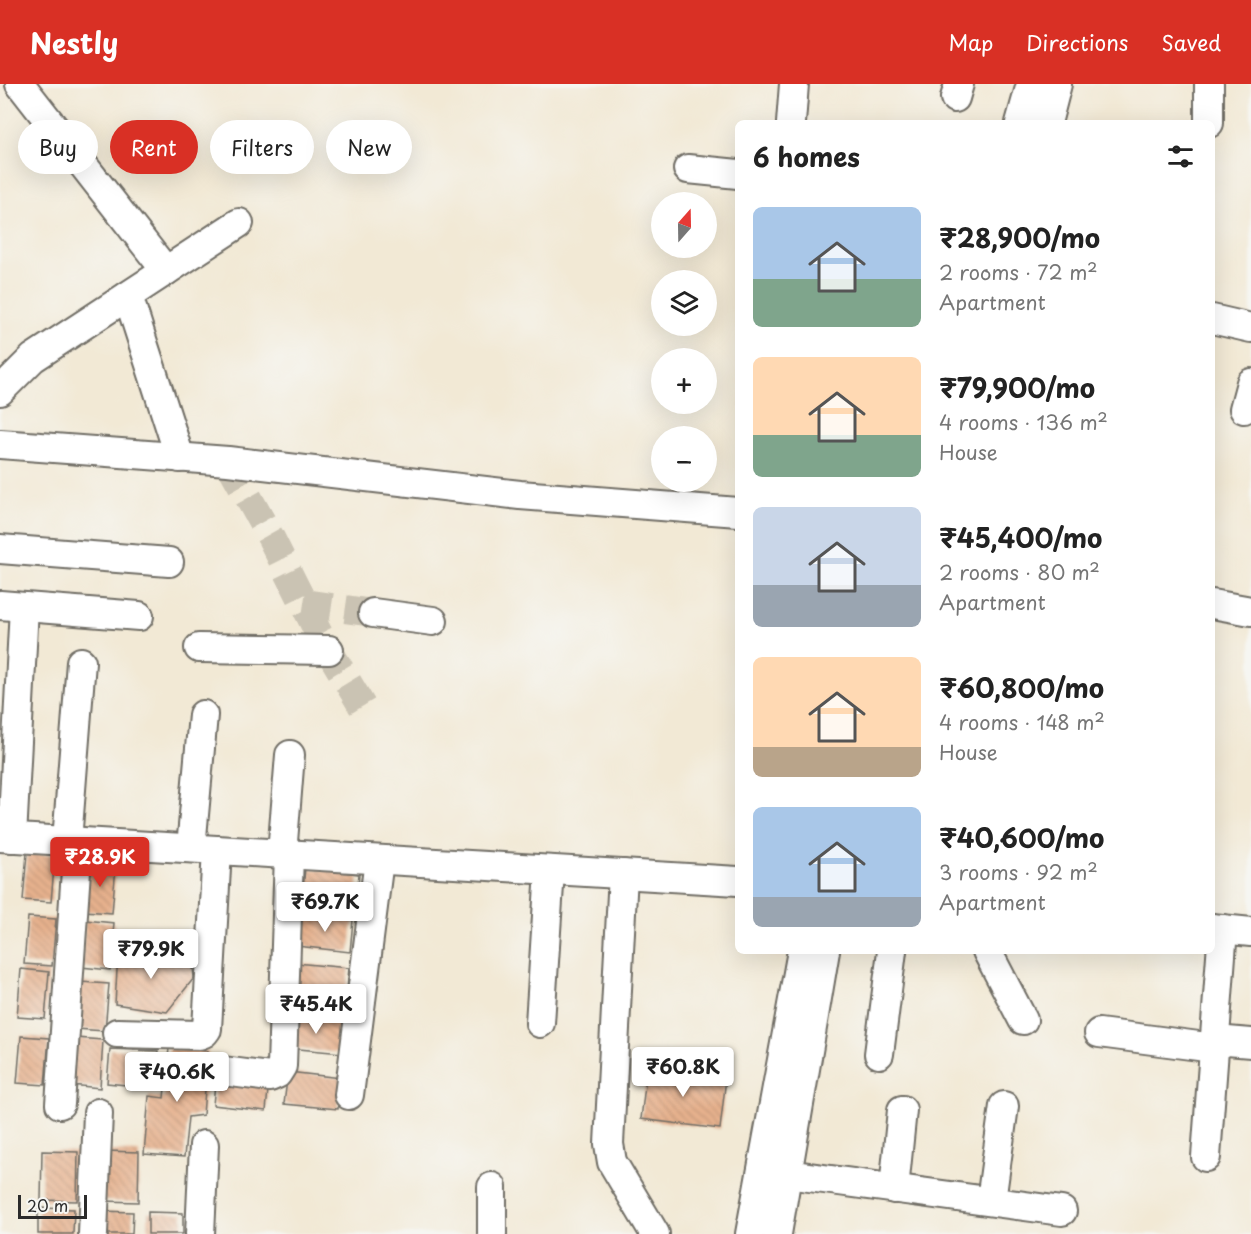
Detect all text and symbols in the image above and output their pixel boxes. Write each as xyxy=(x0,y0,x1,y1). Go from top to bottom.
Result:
text: Nestly xyxy=(30,21,118,64)
text: Map xyxy=(948,26,993,58)
text: Directions xyxy=(1026,26,1128,58)
text: Saved xyxy=(1161,26,1221,58)
chip: Buy xyxy=(18,120,98,174)
chip: Rent xyxy=(110,120,198,174)
chip: Filters xyxy=(210,120,314,174)
chip: New xyxy=(326,120,412,174)
text: 6 homes xyxy=(753,137,860,176)
icon: filters xyxy=(1164,140,1197,173)
north arrow xyxy=(651,192,717,258)
map controls xyxy=(651,192,717,492)
text: ₹28,900/mo xyxy=(939,218,1100,257)
icon: home xyxy=(801,231,873,303)
text: 2 rooms · 72 m² xyxy=(939,257,1098,287)
button: layers xyxy=(651,270,717,336)
text: Apartment xyxy=(939,287,1046,317)
button: + xyxy=(651,348,717,414)
text: ₹79,900/mo xyxy=(939,368,1095,407)
icon: home xyxy=(801,381,873,453)
text: 4 rooms · 136 m² xyxy=(939,407,1108,437)
button: − xyxy=(651,426,717,492)
text: House xyxy=(939,437,998,467)
text: ₹45,400/mo xyxy=(939,518,1102,557)
icon: home xyxy=(801,531,873,603)
text: 2 rooms · 80 m² xyxy=(939,557,1100,587)
text: Apartment xyxy=(939,587,1046,617)
text: ₹60,800/mo xyxy=(939,668,1104,707)
icon: home xyxy=(801,681,873,753)
text: 4 rooms · 148 m² xyxy=(939,707,1105,737)
text: House xyxy=(939,737,998,767)
text: ₹40,600/mo xyxy=(939,818,1104,857)
icon: home xyxy=(801,831,873,903)
pin: ₹28.9K xyxy=(51,837,149,888)
text: ₹28.9K xyxy=(64,841,136,871)
text: 3 rooms · 92 m² xyxy=(939,857,1098,887)
pin: ₹69.7K xyxy=(276,882,374,933)
text: ₹69.7K xyxy=(290,886,360,916)
text: Apartment xyxy=(939,887,1046,917)
pin: ₹79.9K xyxy=(102,929,200,980)
text: ₹79.9K xyxy=(117,933,185,963)
pin: ₹45.4K xyxy=(267,984,365,1035)
text: ₹45.4K xyxy=(279,988,353,1018)
pin: ₹60.8K xyxy=(634,1047,732,1098)
text: ₹60.8K xyxy=(646,1051,720,1081)
pin: ₹40.6K xyxy=(128,1052,226,1103)
text: ₹40.6K xyxy=(139,1056,215,1086)
scale bar xyxy=(18,1192,87,1220)
text: 20 m xyxy=(27,1193,68,1217)

